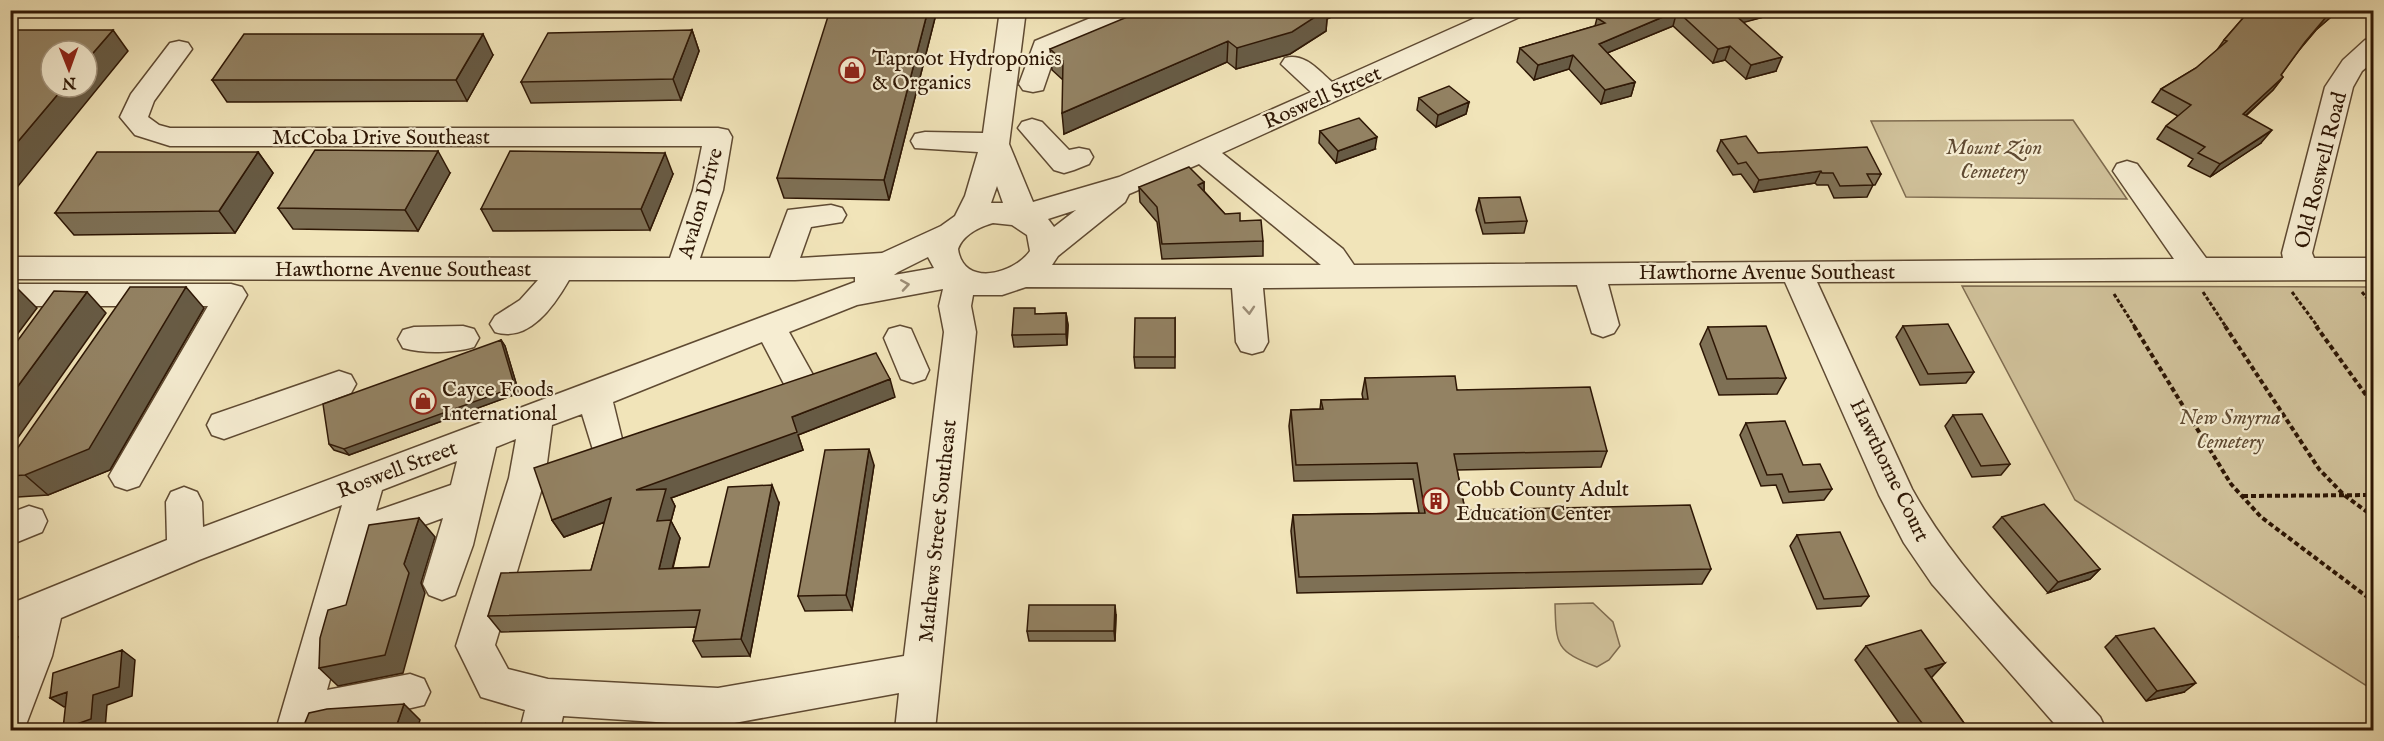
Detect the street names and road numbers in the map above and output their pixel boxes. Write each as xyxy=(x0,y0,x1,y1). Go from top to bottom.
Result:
street label: Roswell Street xyxy=(1259,60,1386,136)
street label: Old Roswell Road xyxy=(2289,89,2354,251)
street label: McCoba Drive Southeast xyxy=(272,125,490,152)
street label: Avalon Drive xyxy=(673,145,730,263)
street label: Hawthorne Avenue Southeast xyxy=(275,257,531,284)
street label: Hawthorne Avenue Southeast xyxy=(1639,260,1895,287)
street label: Hawthorne Court xyxy=(1842,395,1935,546)
street label: Mathews Street Southeast xyxy=(913,418,964,644)
street label: Roswell Street xyxy=(334,435,461,506)

